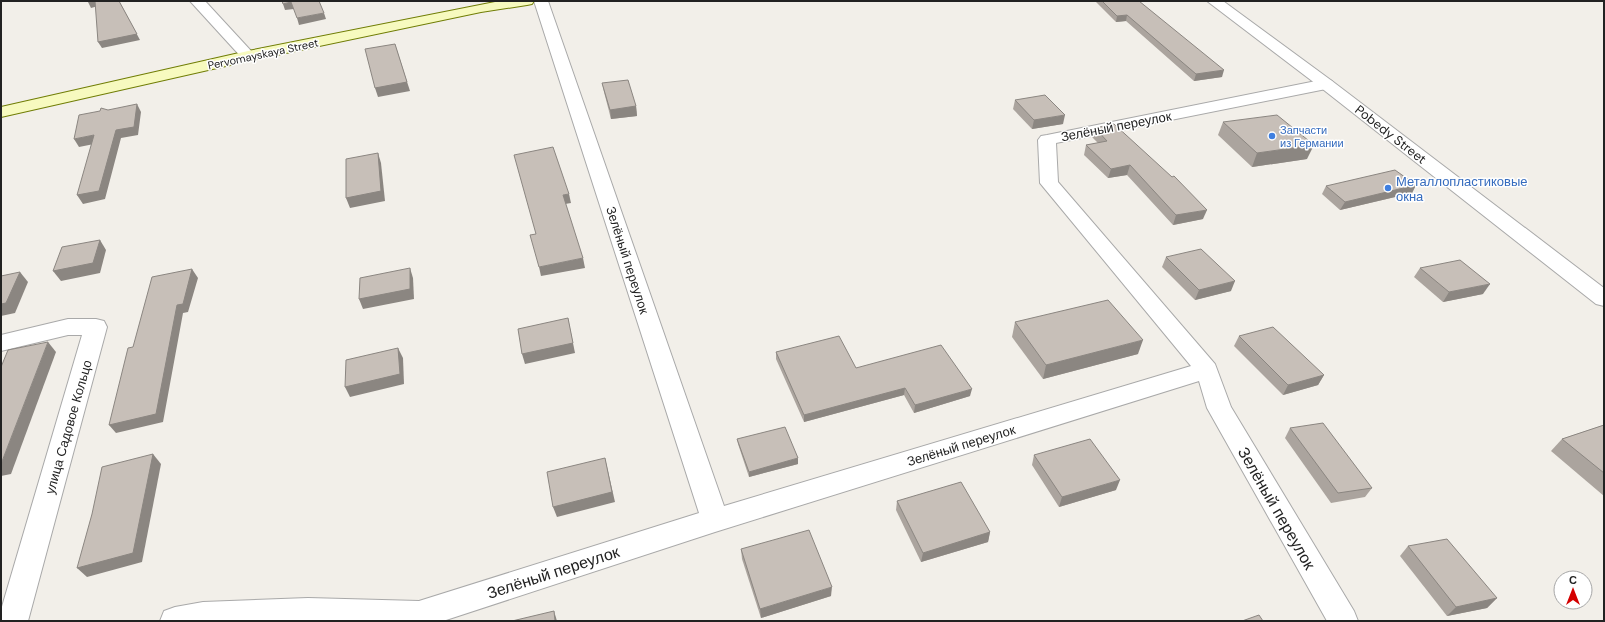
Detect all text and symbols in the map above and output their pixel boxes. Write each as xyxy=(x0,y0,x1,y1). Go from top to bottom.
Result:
street label: Pervomayskaya Street xyxy=(207,35,319,73)
street label: Pobedy Street xyxy=(1352,101,1430,168)
street label: Зелёный переулок xyxy=(1059,107,1173,146)
place label: Запчасти из Германии xyxy=(1280,123,1344,150)
marker: Запчасти из Германии xyxy=(1267,131,1277,141)
place label: Металлопластиковые окна xyxy=(1396,173,1527,205)
marker: Металлопластиковые окна xyxy=(1383,183,1393,193)
street label: Зелёный переулок xyxy=(602,204,653,316)
street label: улица Садовое Кольцо xyxy=(41,358,96,496)
street label: Зелёный переулок xyxy=(905,421,1018,470)
street label: Зелёный переулок xyxy=(1233,443,1321,574)
street label: Зелёный переулок xyxy=(484,541,623,604)
north arrow xyxy=(1553,570,1593,610)
text: С xyxy=(1569,573,1577,587)

